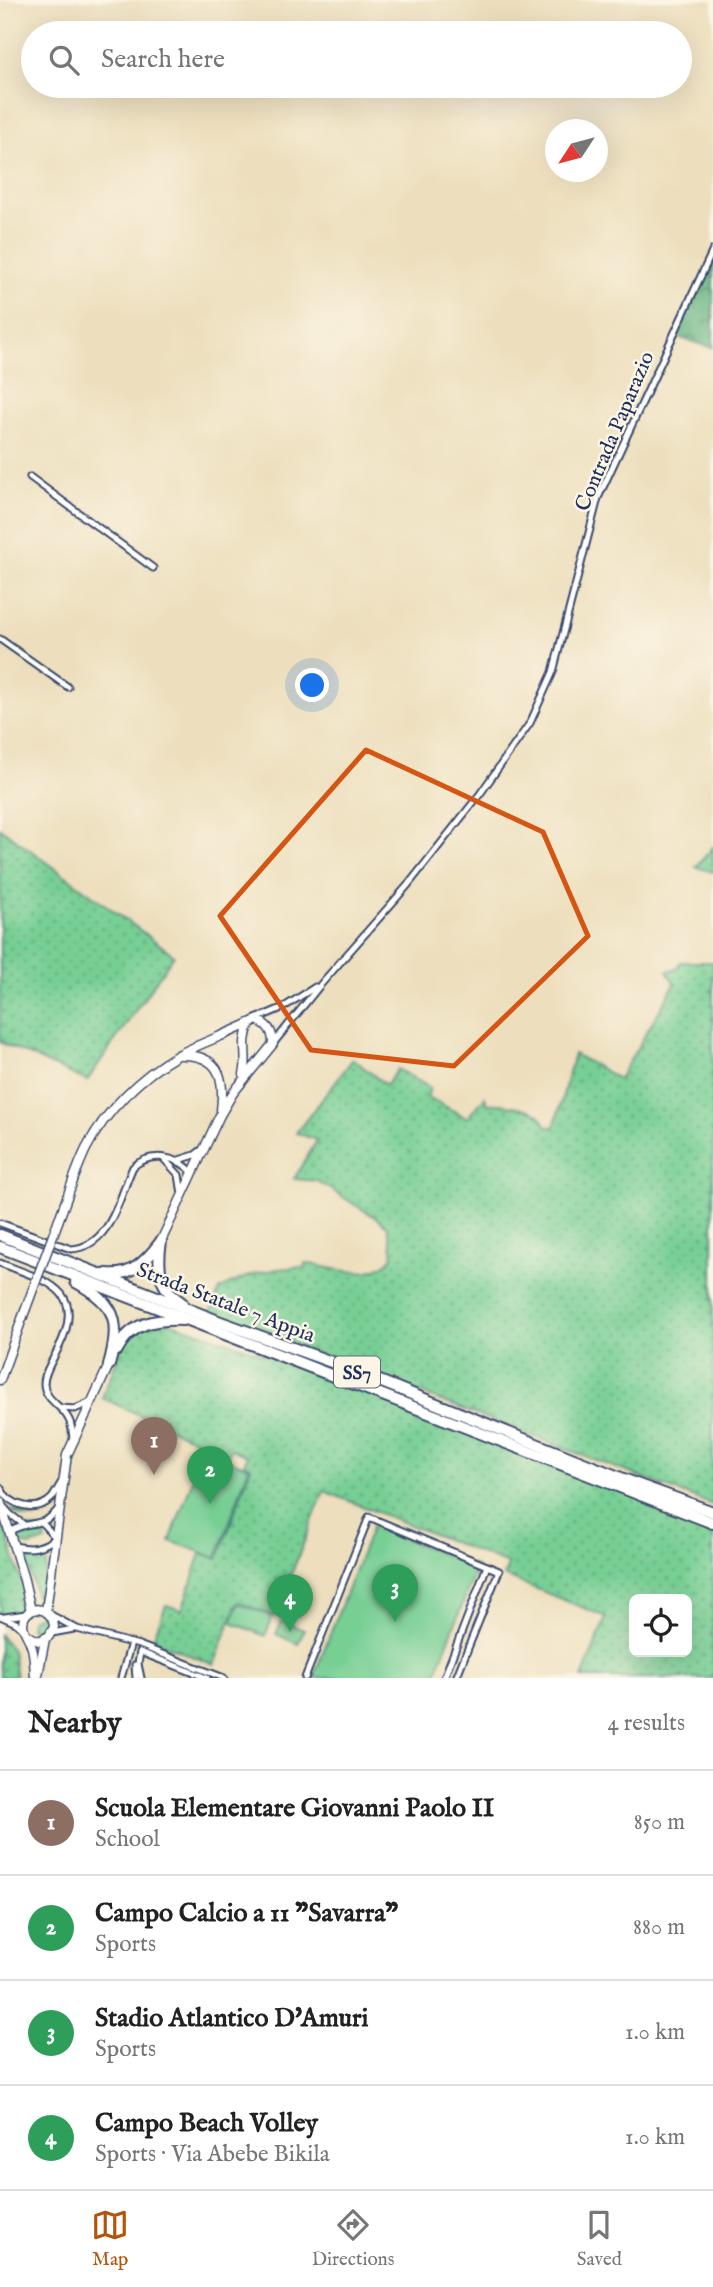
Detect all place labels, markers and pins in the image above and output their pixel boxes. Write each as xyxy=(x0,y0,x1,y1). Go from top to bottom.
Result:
pin: 1 xyxy=(131,1417,177,1475)
pin: 2 xyxy=(187,1446,233,1504)
pin: 3 xyxy=(372,1564,418,1622)
pin: 4 xyxy=(267,1574,313,1632)

